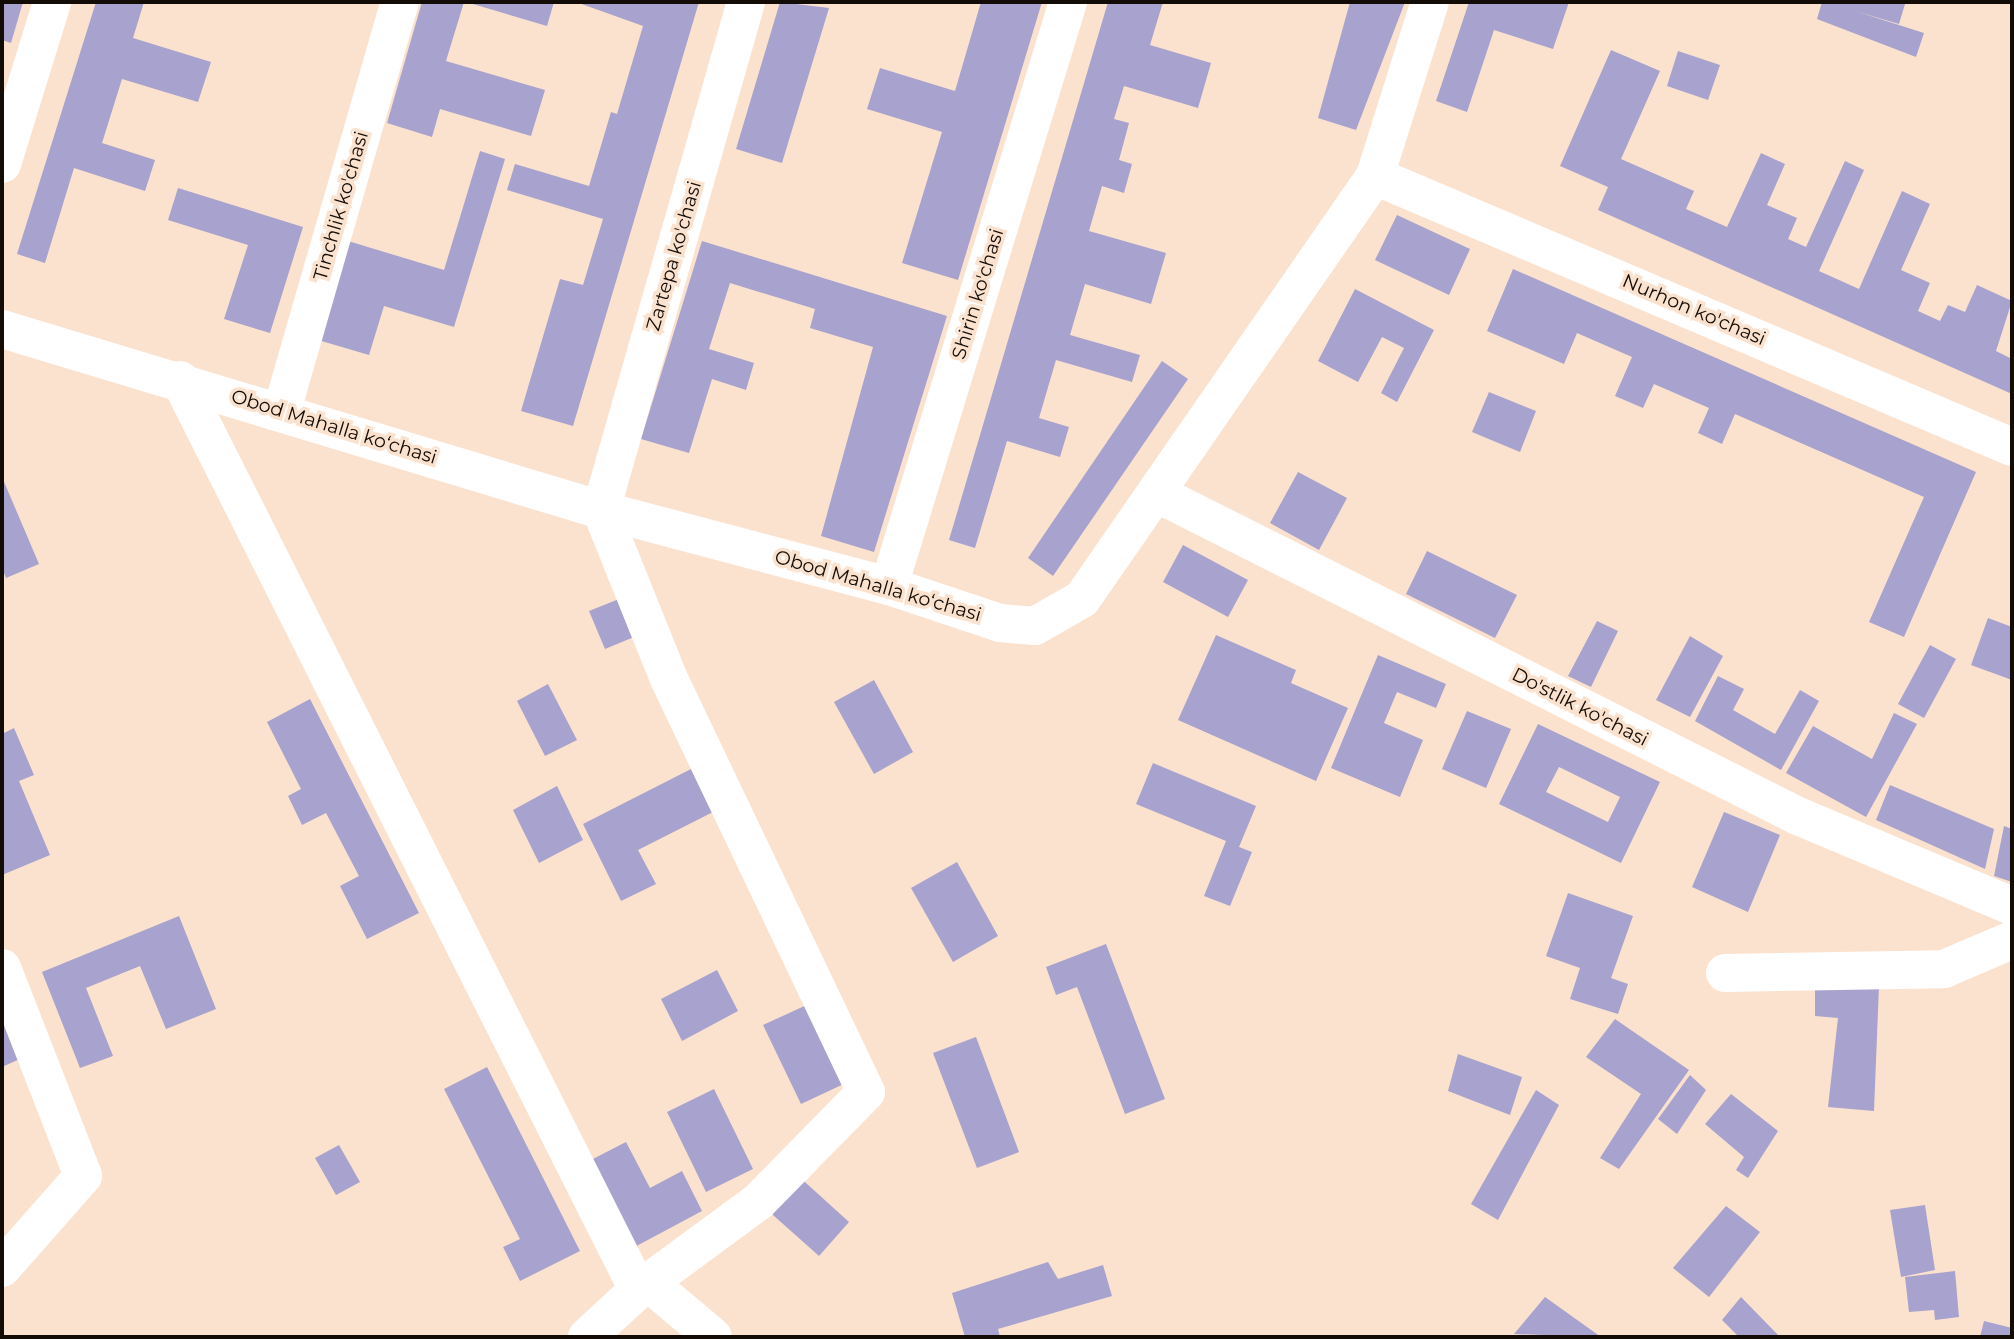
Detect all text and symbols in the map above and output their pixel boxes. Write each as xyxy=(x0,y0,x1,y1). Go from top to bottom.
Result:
street label: Tinchlik ko'chasi xyxy=(309,129,373,283)
street label: Zartepa ko'chasi xyxy=(642,179,706,333)
street label: Shirin ko'chasi xyxy=(947,226,1009,362)
street label: Nurhon ko'chasi xyxy=(1619,270,1769,350)
street label: Obod Mahalla ko‘chasi xyxy=(228,385,440,469)
street label: Obod Mahalla ko‘chasi xyxy=(772,546,984,626)
street label: Do'stlik ko'chasi xyxy=(1508,663,1652,751)

